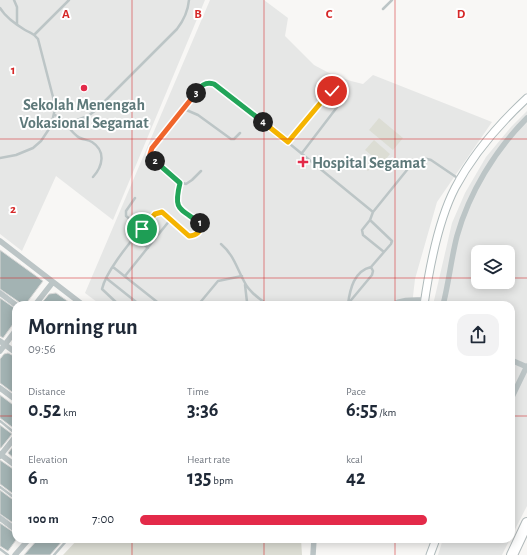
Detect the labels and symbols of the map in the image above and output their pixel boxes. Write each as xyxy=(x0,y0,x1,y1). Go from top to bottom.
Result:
text: A xyxy=(62,8,70,21)
text: B xyxy=(194,8,202,21)
text: C xyxy=(326,8,333,21)
text: D xyxy=(457,8,466,21)
text: 1 xyxy=(11,64,15,77)
pin xyxy=(315,74,349,108)
marker: Sekolah Menengah Vokasional Segamat xyxy=(79,83,89,93)
pin: 3 xyxy=(186,83,206,103)
place label: Sekolah Menengah Vokasional Segamat xyxy=(19,97,149,131)
pin: 4 xyxy=(253,112,273,132)
pin: 2 xyxy=(145,151,165,171)
place label: Hospital Segamat xyxy=(312,155,426,171)
marker: Hospital Segamat xyxy=(297,156,309,168)
text: 2 xyxy=(10,203,16,216)
pin xyxy=(125,212,159,246)
pin: 1 xyxy=(190,213,210,233)

